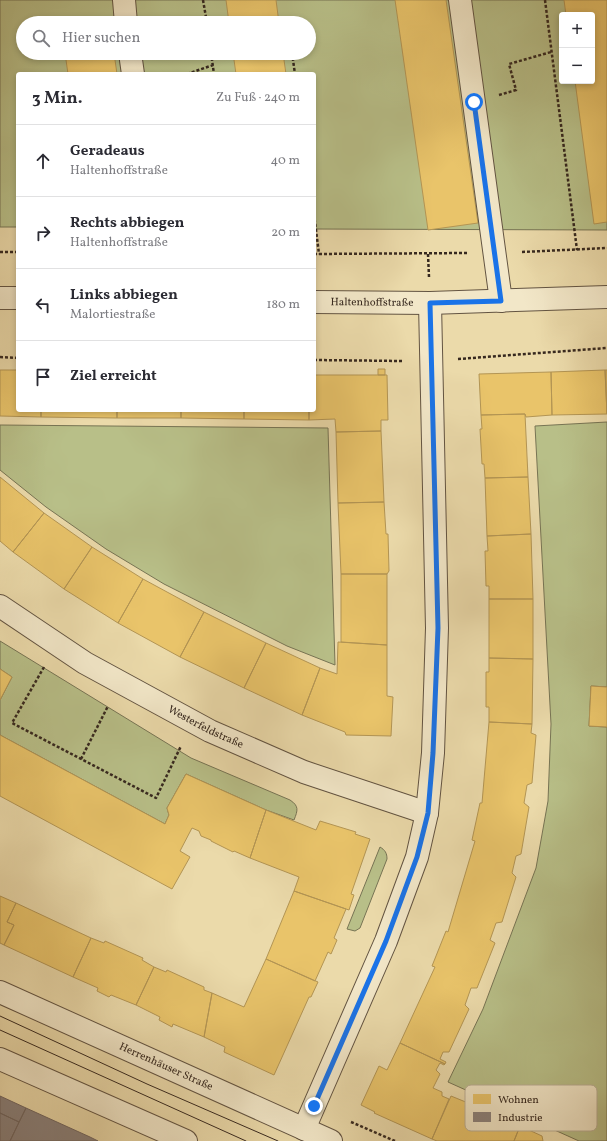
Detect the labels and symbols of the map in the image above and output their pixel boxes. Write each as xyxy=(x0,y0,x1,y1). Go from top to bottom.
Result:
route start xyxy=(465,93,483,111)
street label: Haltenhoffstraße xyxy=(330,295,413,310)
street label: Westerfeldstraße xyxy=(165,702,246,752)
street label: Herrenhäuser Straße xyxy=(117,1039,215,1094)
legend xyxy=(465,1085,597,1131)
text: Wohnen xyxy=(498,1093,539,1108)
route end xyxy=(305,1097,323,1115)
text: Industrie xyxy=(498,1111,543,1126)

